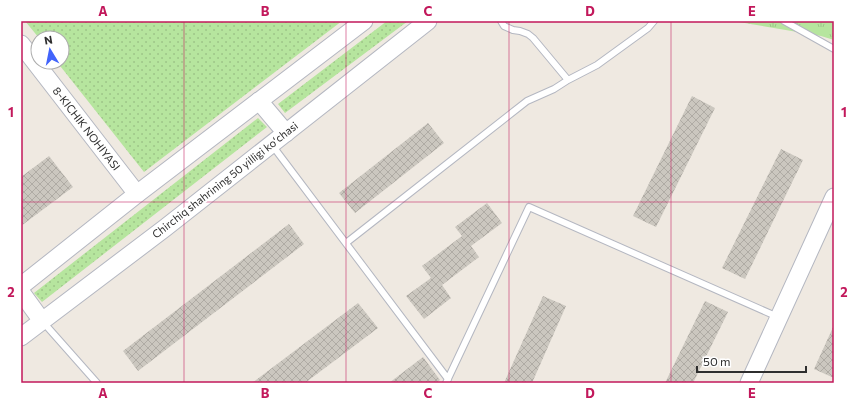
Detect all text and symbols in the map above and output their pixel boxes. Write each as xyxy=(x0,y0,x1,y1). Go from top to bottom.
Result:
text: A xyxy=(98,3,108,19)
text: B xyxy=(261,3,270,19)
text: C xyxy=(424,3,433,19)
text: D xyxy=(585,3,595,19)
text: E xyxy=(748,3,756,19)
north arrow xyxy=(30,30,70,70)
text: N xyxy=(43,33,53,47)
street label: 8-KICHIK NOHIYASI xyxy=(50,84,123,173)
text: 1 xyxy=(8,104,14,120)
text: 1 xyxy=(841,104,847,120)
street label: Chirchiq shahrining 50 yilligi koʻchasi xyxy=(149,118,300,241)
text: 2 xyxy=(7,284,15,300)
text: 2 xyxy=(840,284,848,300)
scale bar xyxy=(697,348,806,374)
text: 50 m xyxy=(703,354,731,368)
text: A xyxy=(98,385,108,401)
text: B xyxy=(261,385,270,401)
text: C xyxy=(424,385,433,401)
text: D xyxy=(585,385,595,401)
text: E xyxy=(748,385,756,401)

